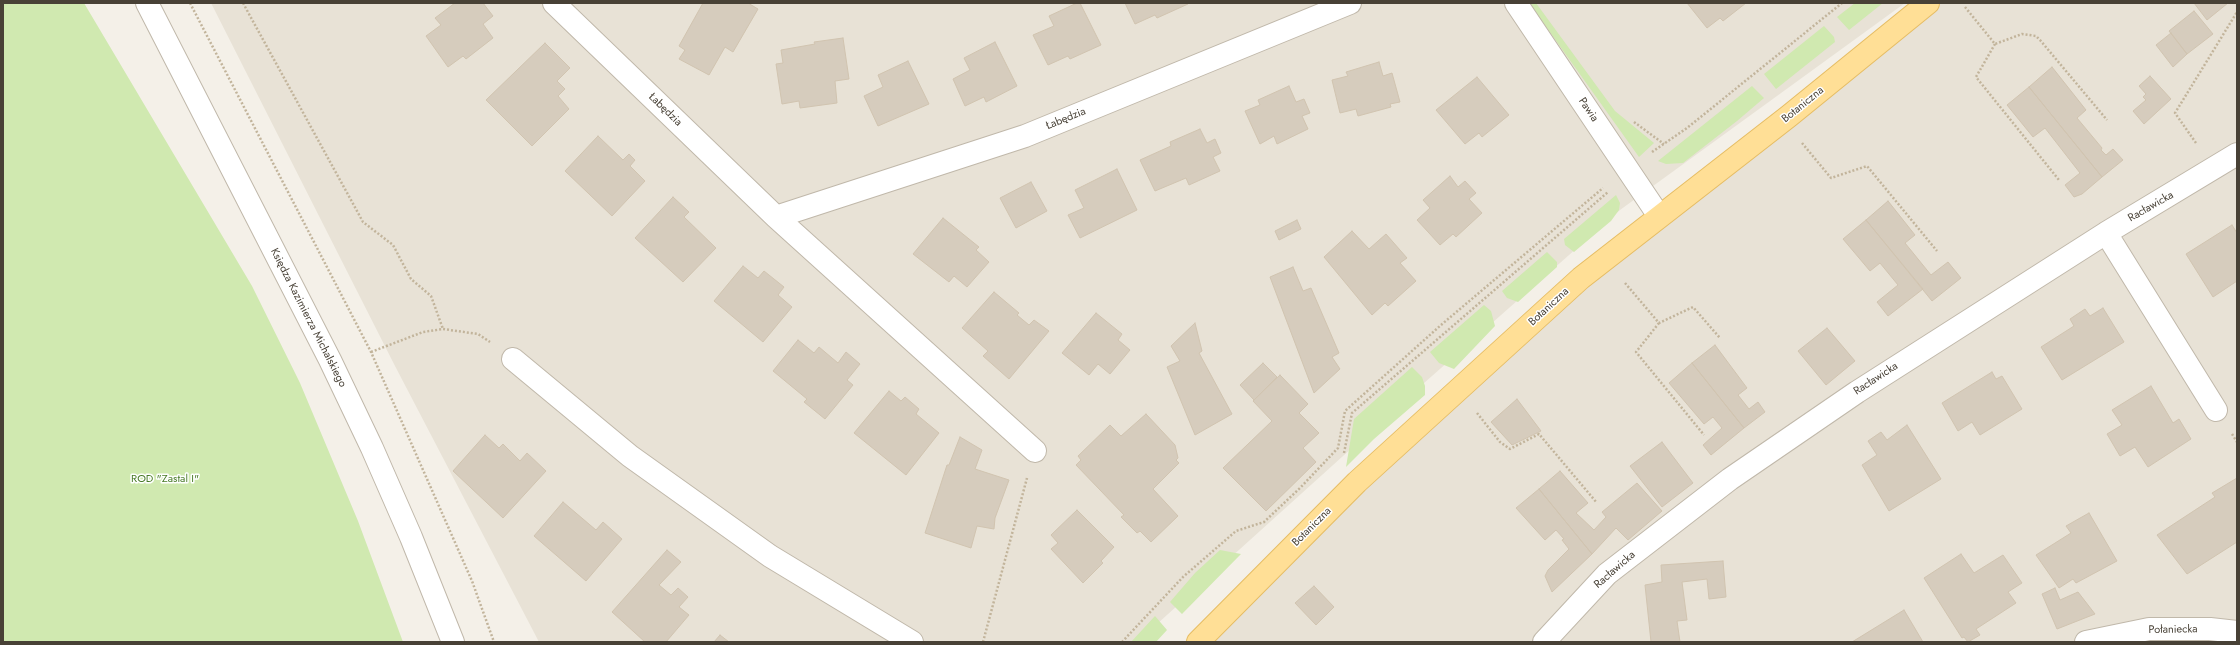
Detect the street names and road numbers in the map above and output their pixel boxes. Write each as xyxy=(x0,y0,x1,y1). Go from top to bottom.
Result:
street label: Botaniczna xyxy=(1779,84,1827,126)
street label: Łabędzia xyxy=(645,91,685,129)
street label: Pawia xyxy=(1575,95,1601,125)
street label: Łabędzia xyxy=(1044,105,1088,133)
street label: Racławicka xyxy=(2126,189,2176,225)
street label: Księdza Kazimierza Michalskiego xyxy=(267,246,349,390)
street label: Botaniczna xyxy=(1526,285,1572,329)
street label: Racławicka xyxy=(1851,360,1901,398)
street label: Botaniczna xyxy=(1290,505,1334,549)
street label: Racławicka xyxy=(1592,549,1638,591)
street label: Połaniecka xyxy=(2148,623,2198,637)

